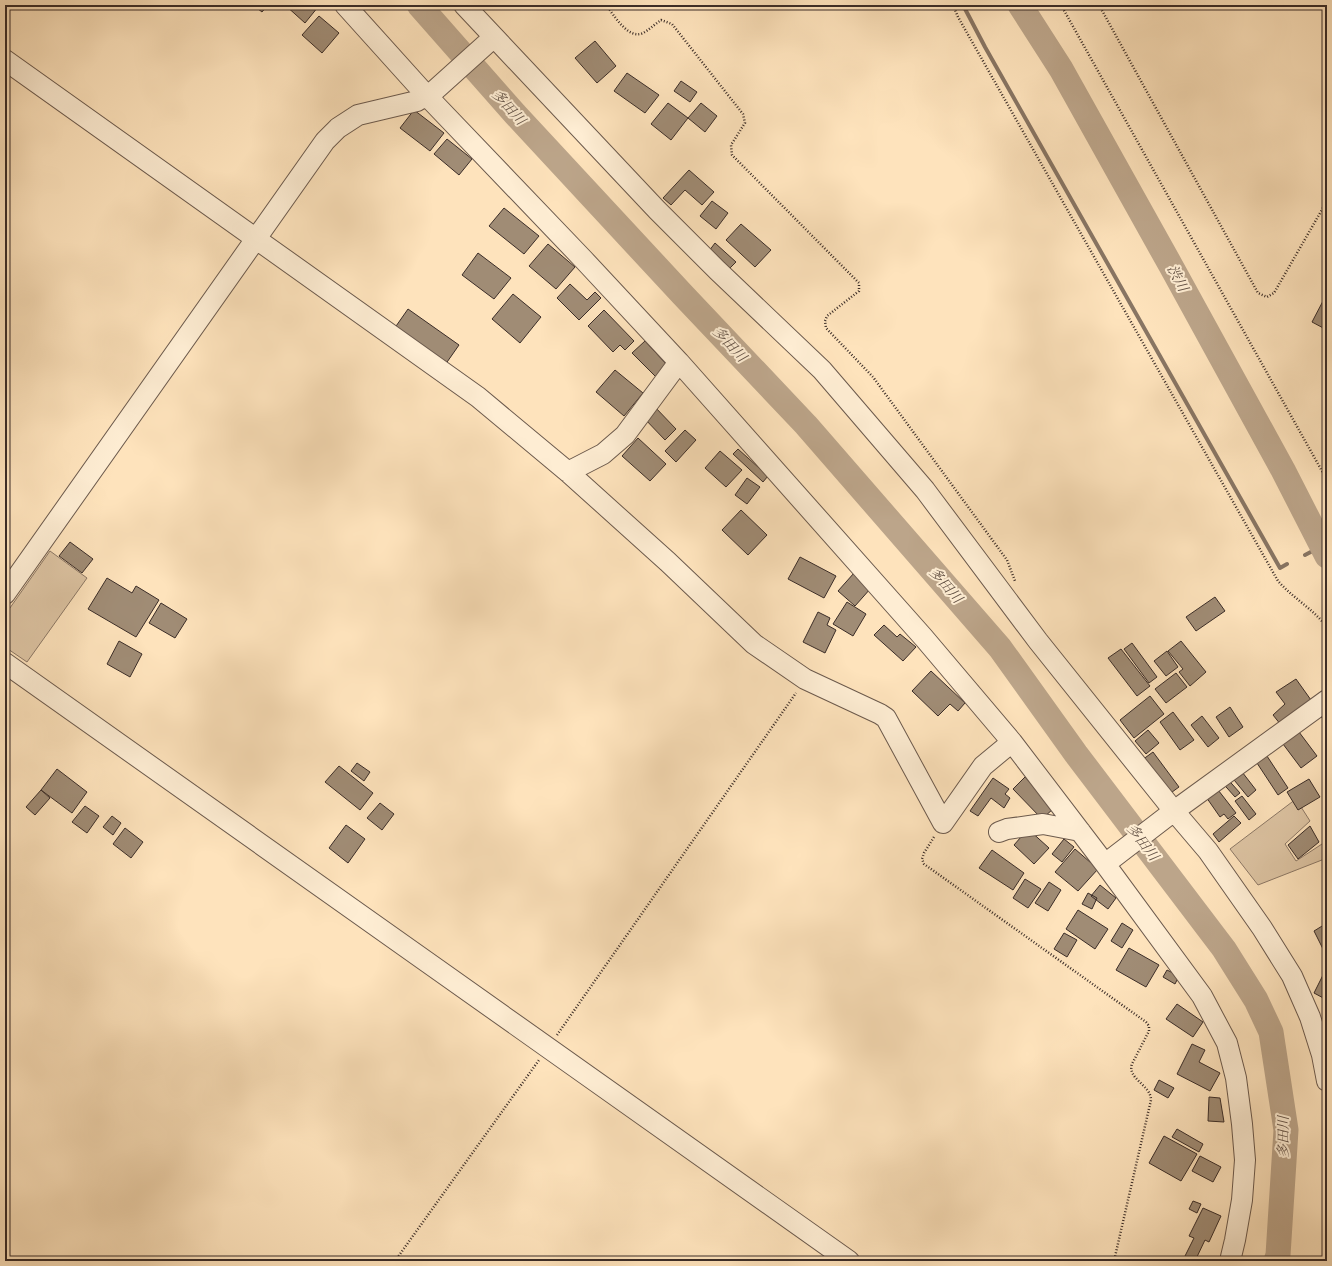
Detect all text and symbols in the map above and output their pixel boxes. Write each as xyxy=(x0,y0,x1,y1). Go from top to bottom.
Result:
water label: 多田川 xyxy=(488,85,532,131)
water label: 渋川 xyxy=(1163,261,1194,297)
water label: 多田川 xyxy=(708,322,753,368)
water label: 多田川 xyxy=(925,563,969,609)
water label: 多田川 xyxy=(1122,819,1165,866)
water label: 多田川 xyxy=(1273,1114,1293,1158)

